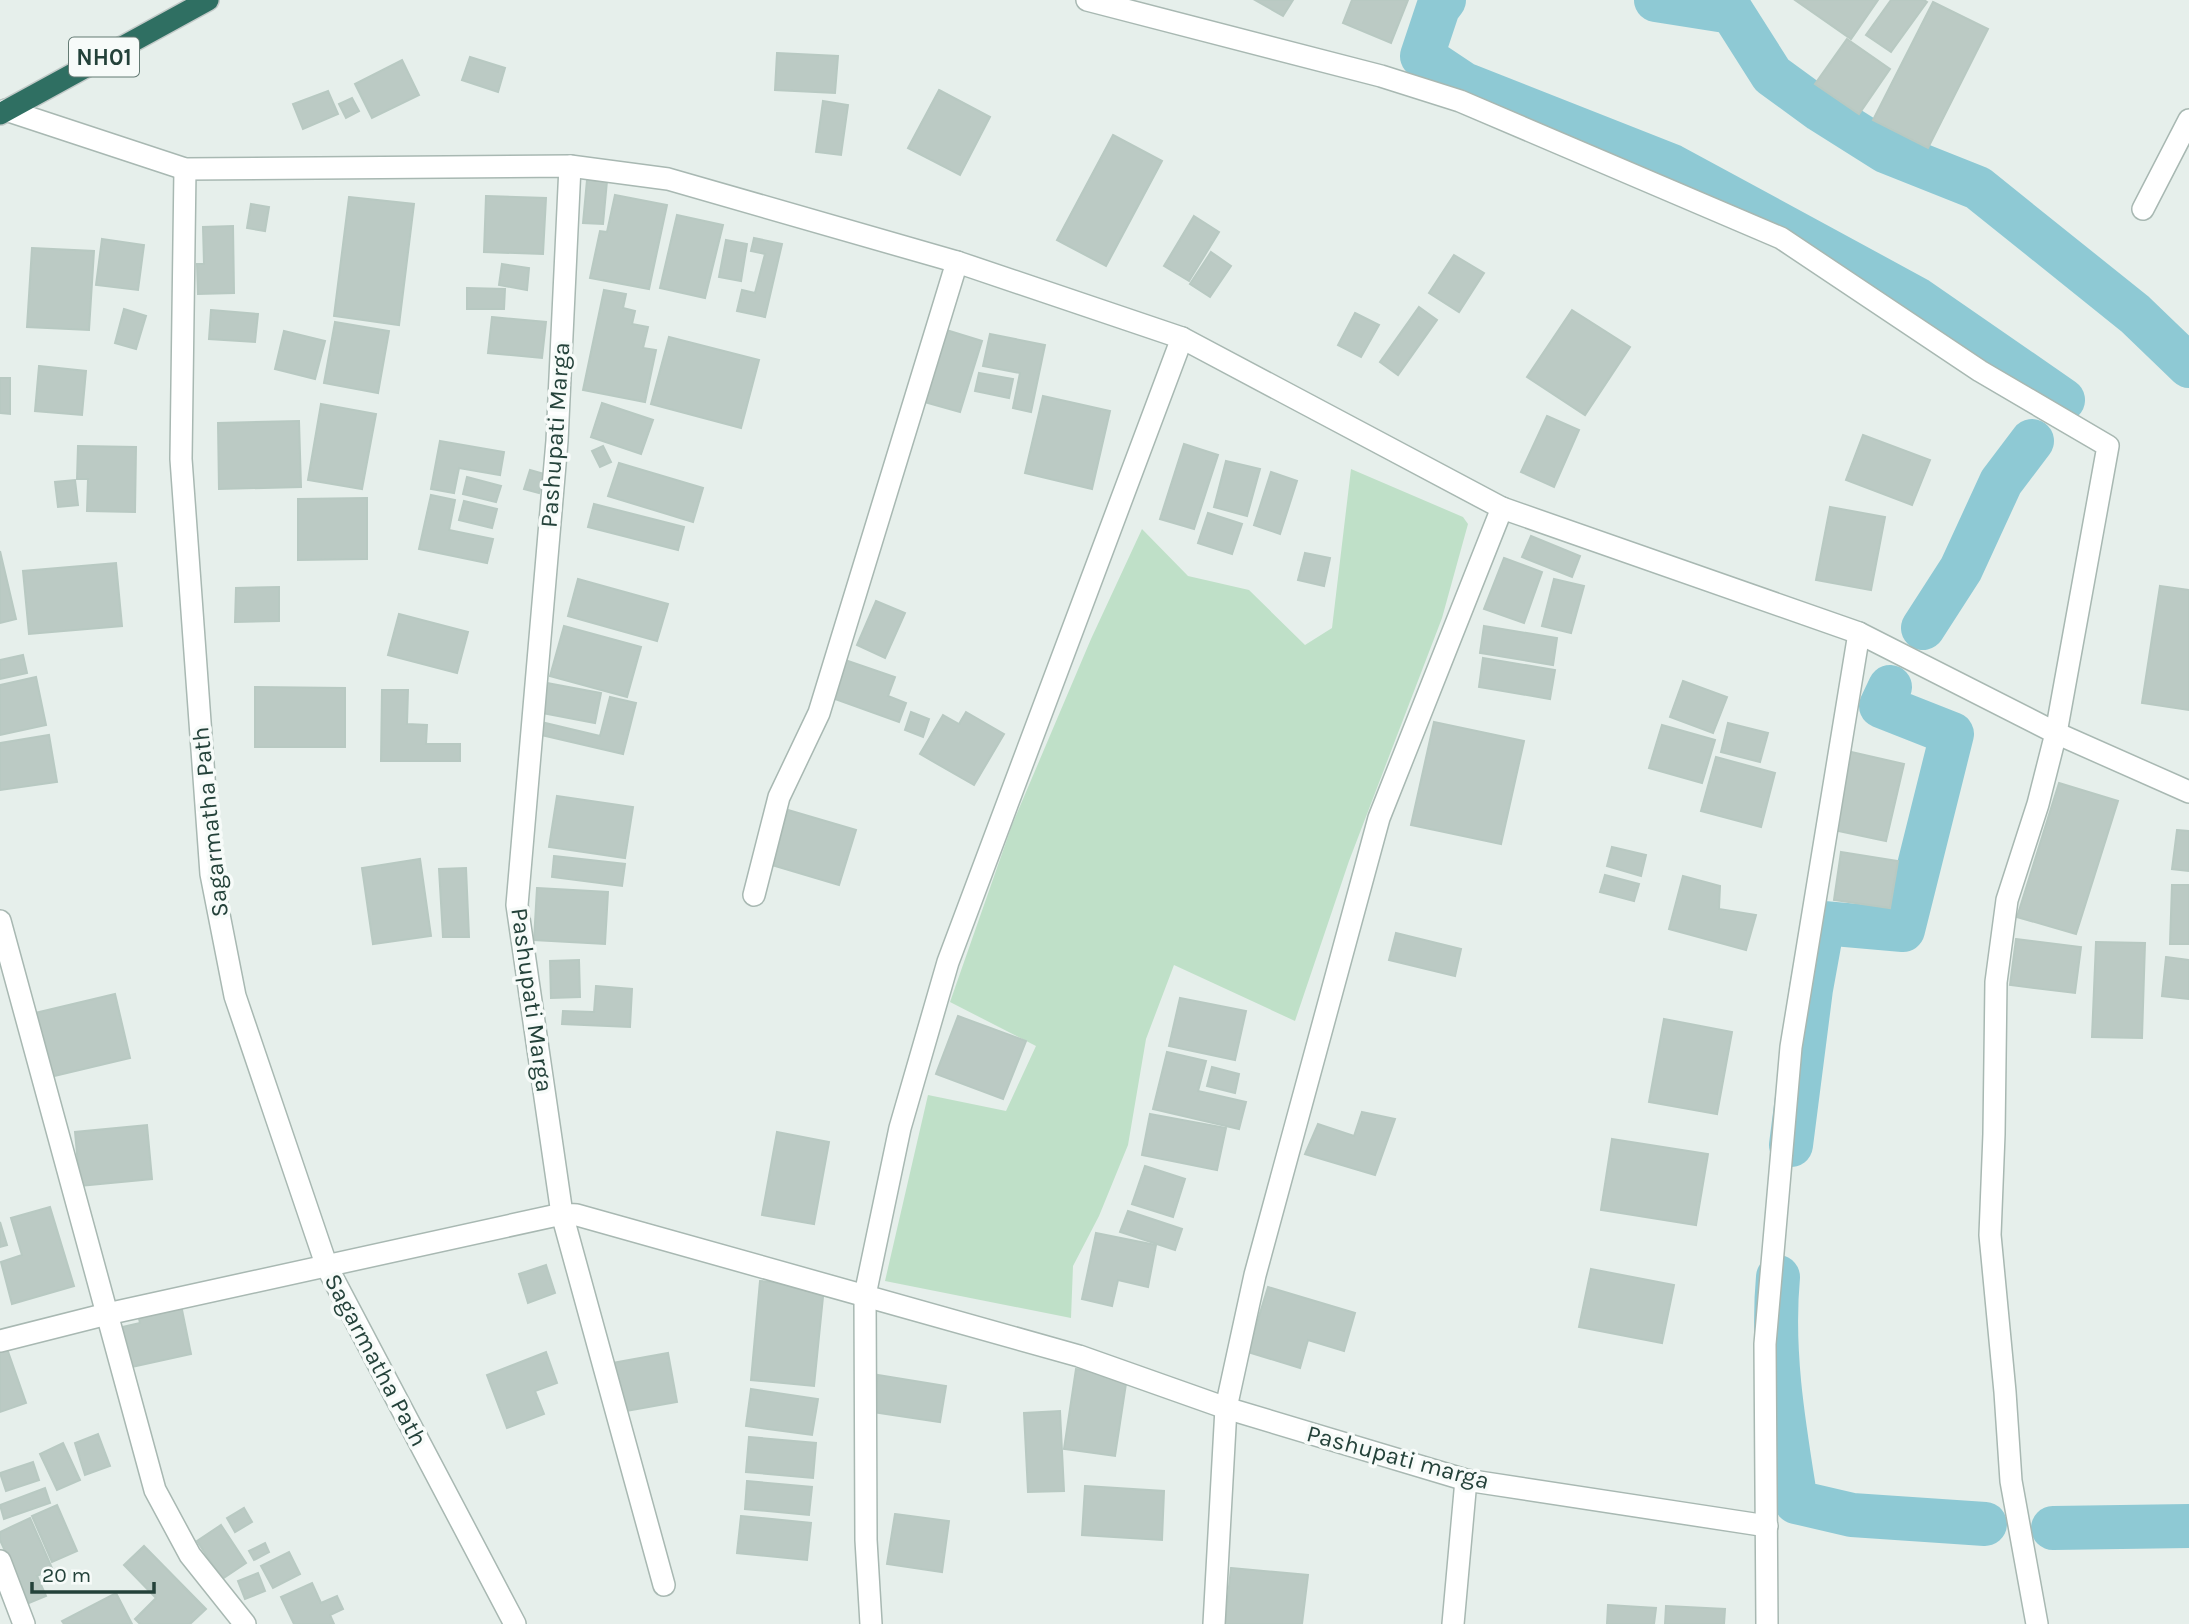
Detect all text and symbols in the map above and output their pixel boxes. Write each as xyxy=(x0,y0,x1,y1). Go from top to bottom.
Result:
road number: NH01 xyxy=(69,38,139,76)
street label: Pashupati Marga xyxy=(535,341,575,529)
street label: Sagarmatha Path xyxy=(186,725,234,919)
street label: Pashupati Marga xyxy=(505,906,559,1094)
street label: Sagarmatha Path xyxy=(319,1269,433,1451)
street label: Pashupati marga xyxy=(1304,1419,1492,1495)
scale bar xyxy=(32,1550,154,1594)
text: 20 m xyxy=(42,1563,91,1587)

